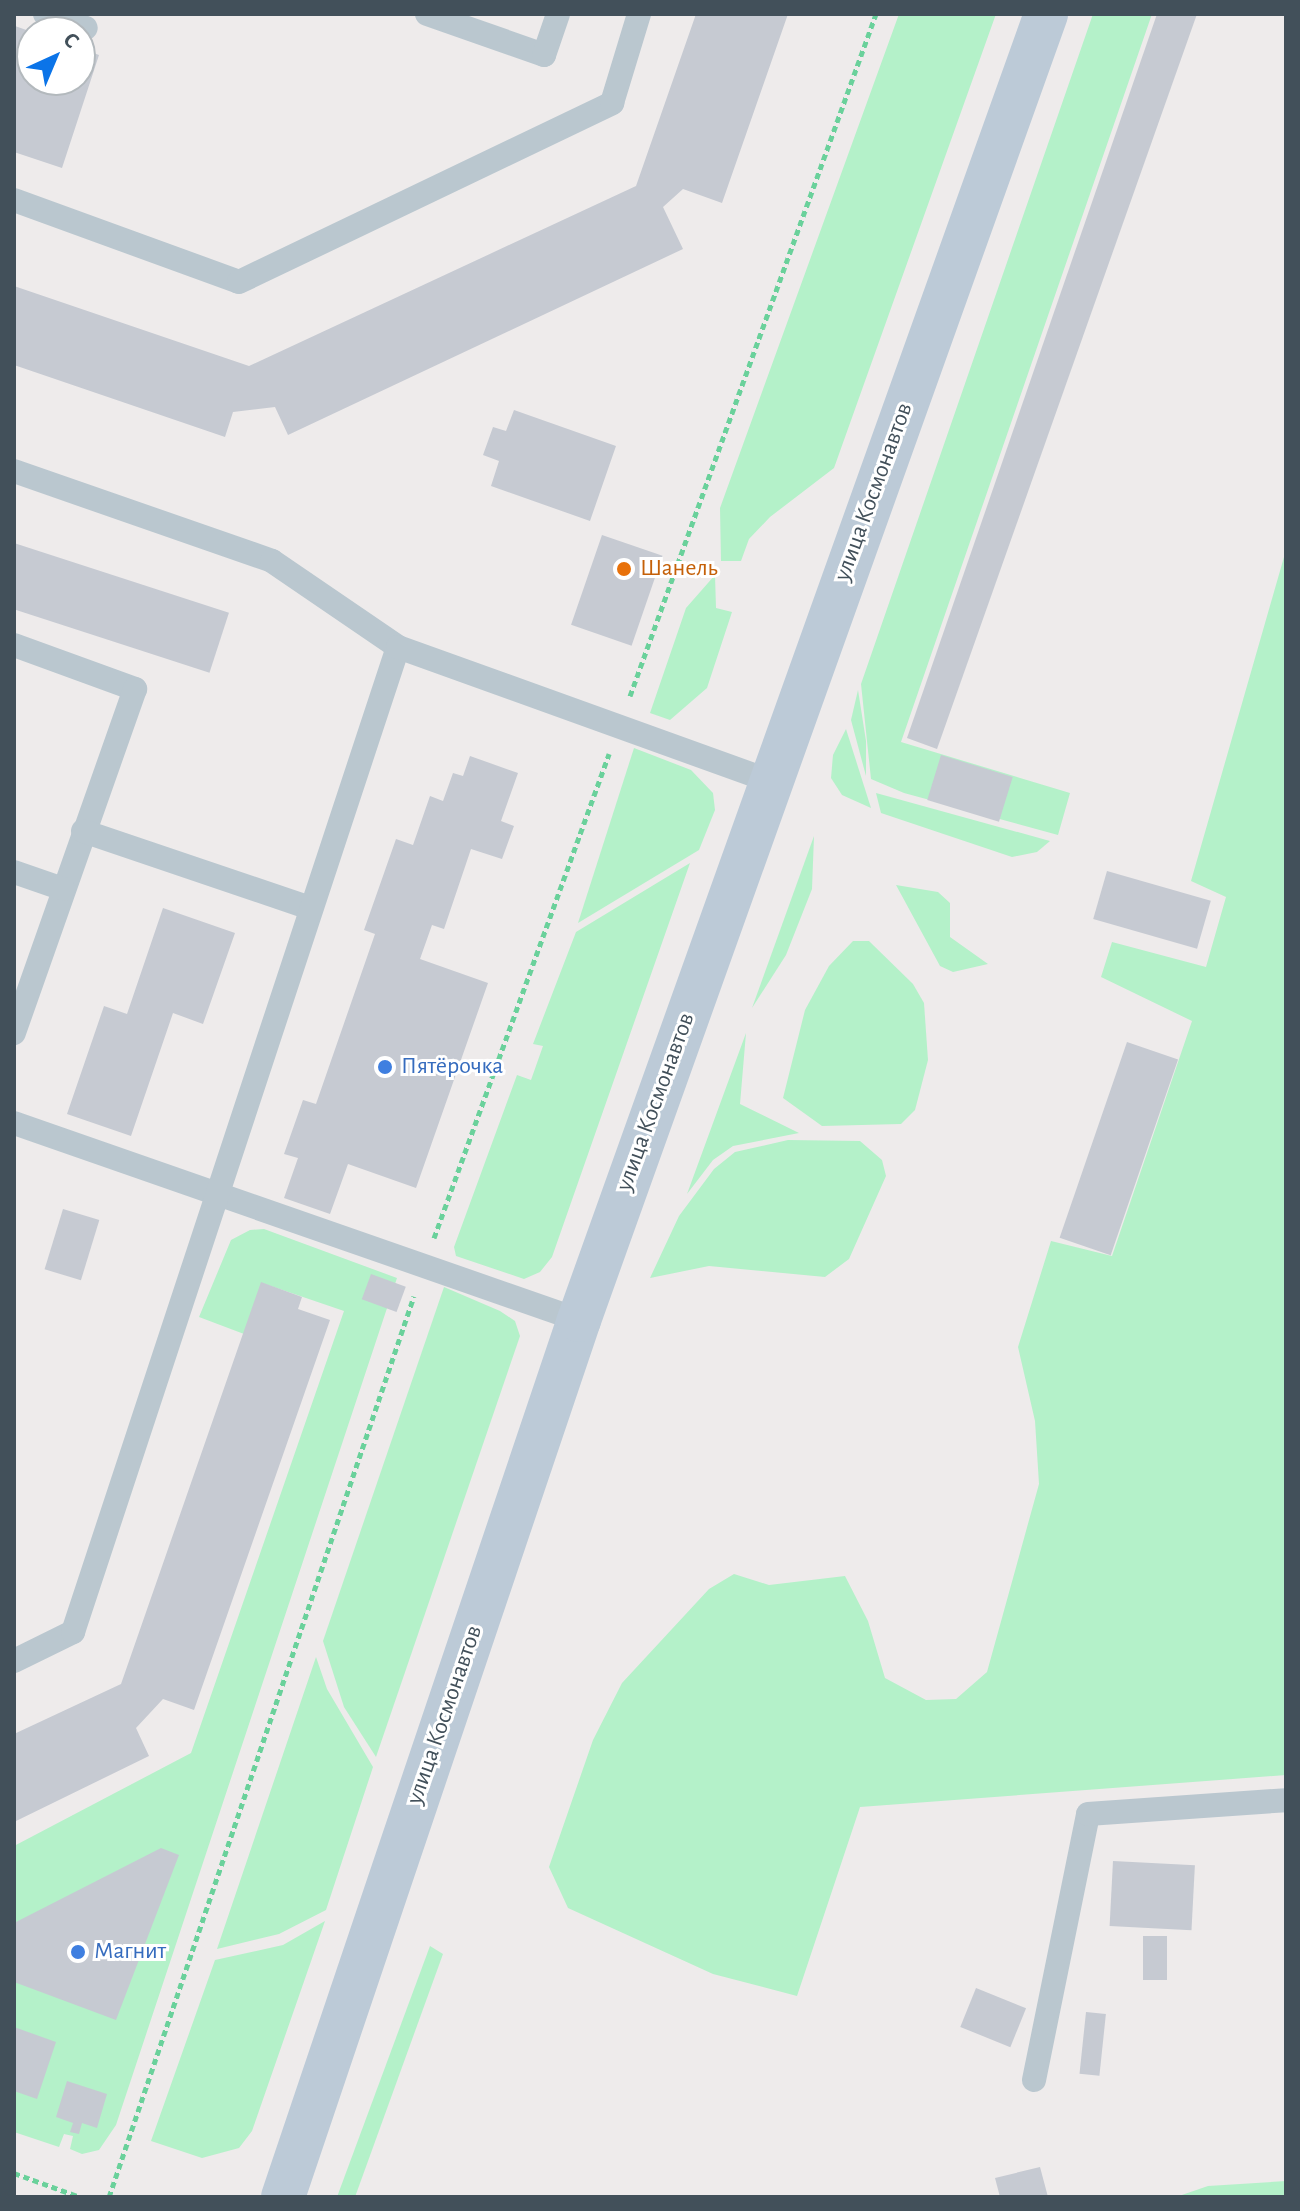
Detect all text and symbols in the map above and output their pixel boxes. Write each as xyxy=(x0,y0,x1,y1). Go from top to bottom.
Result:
north arrow xyxy=(16,16,96,96)
text: С xyxy=(59,28,83,52)
street label: улица Космонавтов xyxy=(828,399,920,585)
place label: Шанель xyxy=(640,555,718,583)
marker: Шанель xyxy=(615,560,633,578)
street label: улица Космонавтов xyxy=(610,1009,702,1195)
place label: Пятёрочка xyxy=(401,1053,503,1081)
marker: Пятёрочка xyxy=(376,1058,394,1076)
street label: улица Космонавтов xyxy=(401,1622,489,1808)
place label: Магнит xyxy=(94,1938,166,1966)
marker: Магнит xyxy=(69,1943,87,1961)

